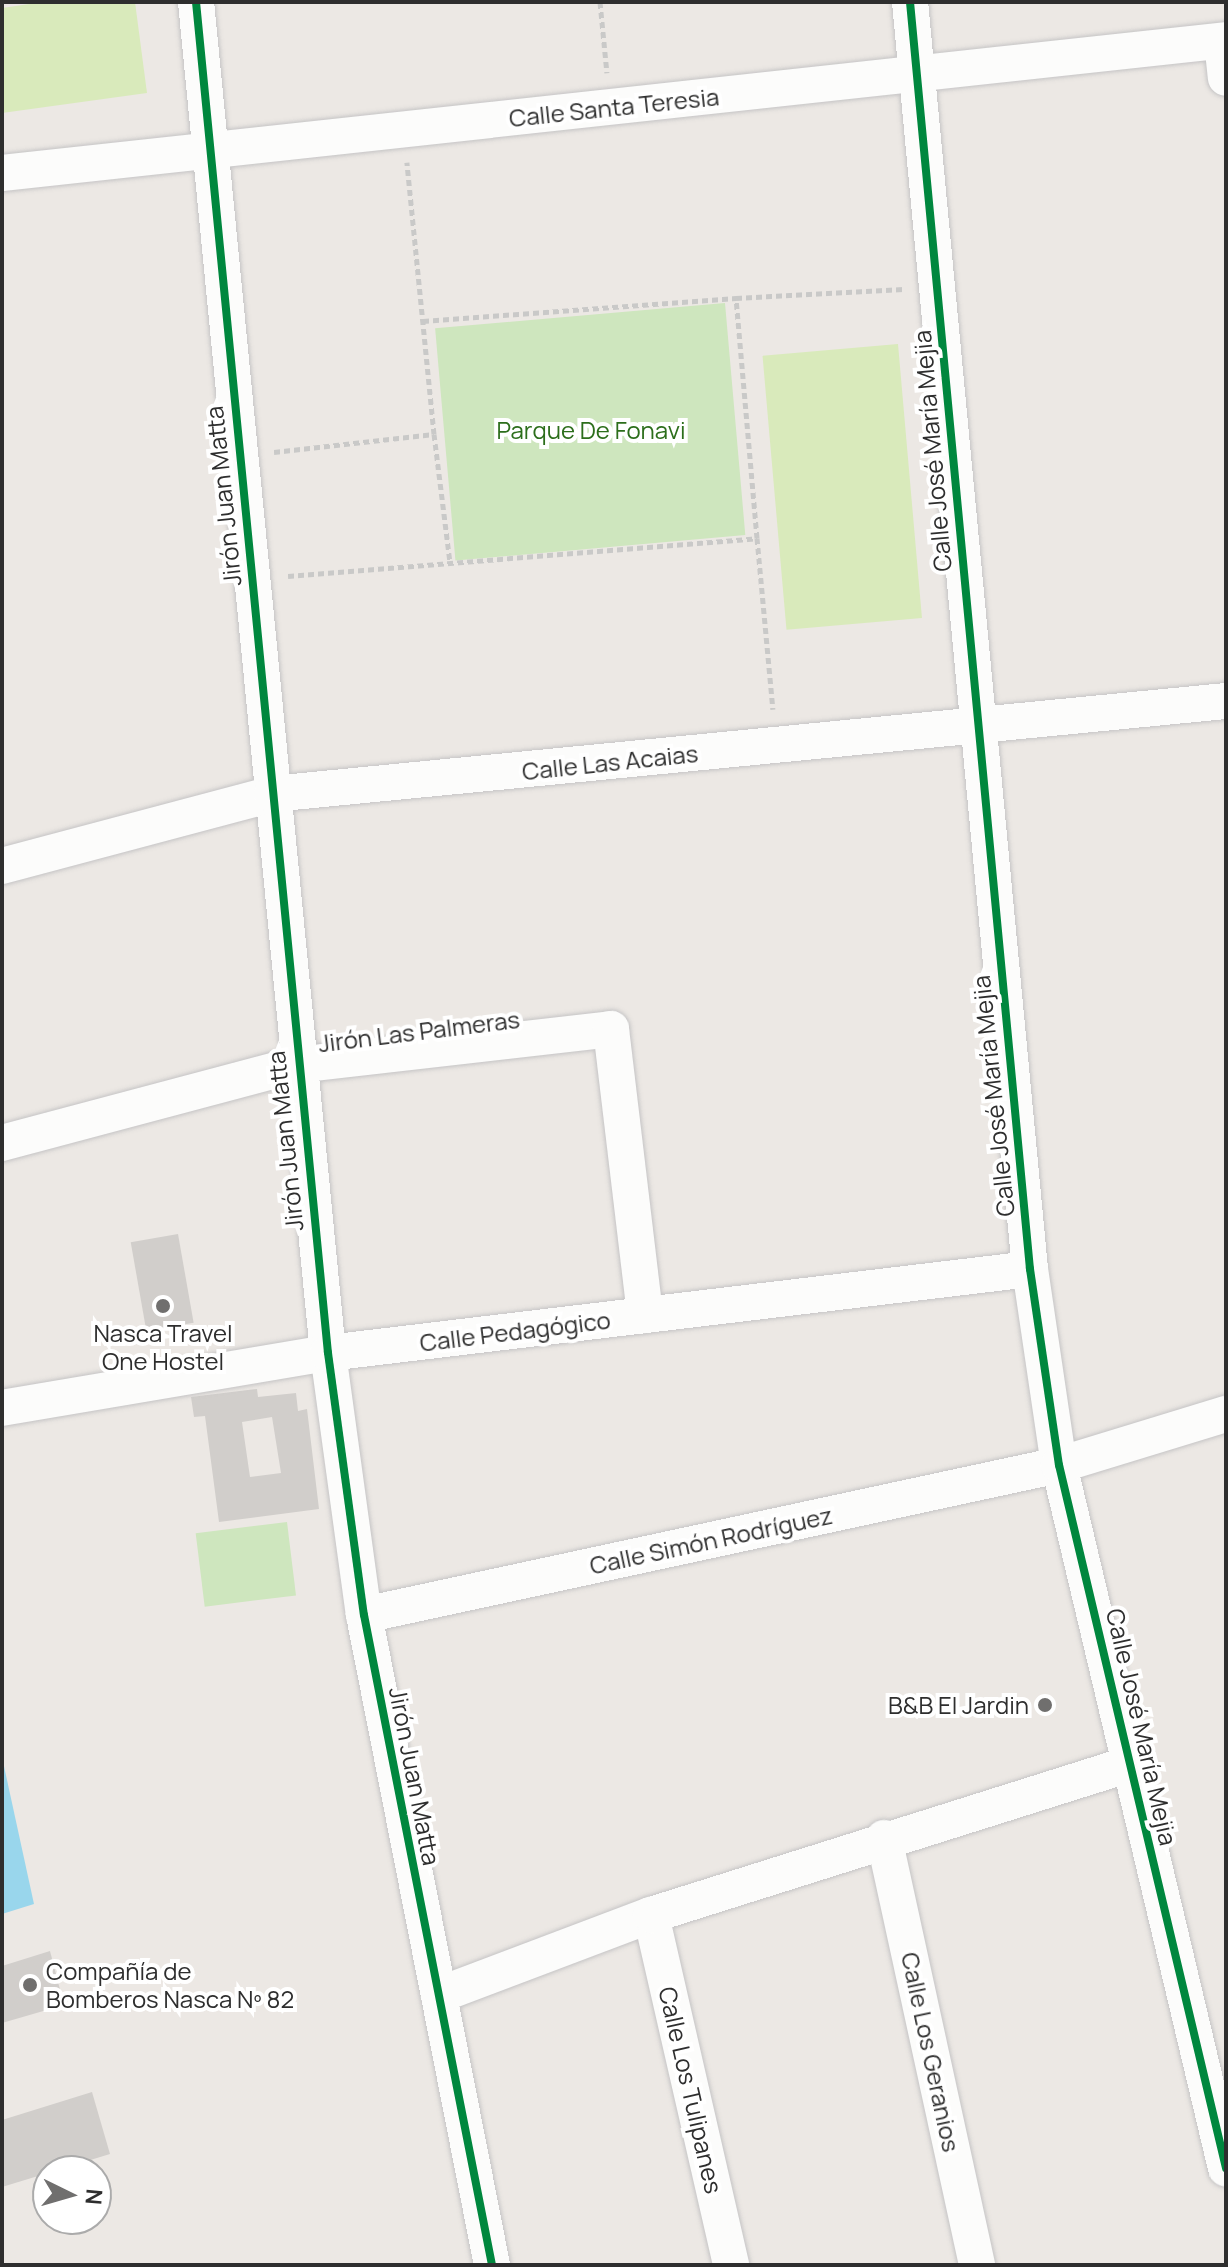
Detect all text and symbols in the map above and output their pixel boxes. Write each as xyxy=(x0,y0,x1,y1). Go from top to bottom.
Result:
street label: Calle Santa Teresia xyxy=(508,82,720,132)
street label: Calle José María Mejia xyxy=(907,329,957,573)
street label: Jirón Juan Matta xyxy=(199,405,247,587)
park label: Parque De Fonavi xyxy=(497,416,685,444)
street label: Calle Las Acaias xyxy=(521,738,699,786)
street label: Calle José María Mejia xyxy=(966,974,1020,1218)
street label: Jirón Las Palmeras xyxy=(317,1004,521,1058)
street label: Jirón Juan Matta xyxy=(261,1050,309,1232)
marker: Nasca Travel One Hostel xyxy=(154,1297,172,1315)
street label: Calle Pedagógico xyxy=(418,1305,612,1357)
place label: Nasca Travel One Hostel xyxy=(93,1319,233,1375)
street label: Calle Simón Rodríguez xyxy=(587,1500,835,1580)
street label: Calle José María Mejia xyxy=(1101,1606,1183,1848)
street label: Jirón Juan Matta xyxy=(384,1685,446,1867)
place label: B&B El Jardin xyxy=(888,1691,1029,1719)
marker: B&B El Jardin xyxy=(1036,1696,1054,1714)
street label: Calle Los Geranios xyxy=(896,1950,966,2154)
place label: Compañía de Bomberos Nasca Nº 82 xyxy=(46,1957,294,2013)
marker: Compañía de Bomberos Nasca Nº 82 xyxy=(21,1976,39,1994)
street label: Calle Los Tulipanes xyxy=(653,1984,729,2196)
north arrow xyxy=(32,2155,112,2235)
text: N xyxy=(78,2188,110,2206)

